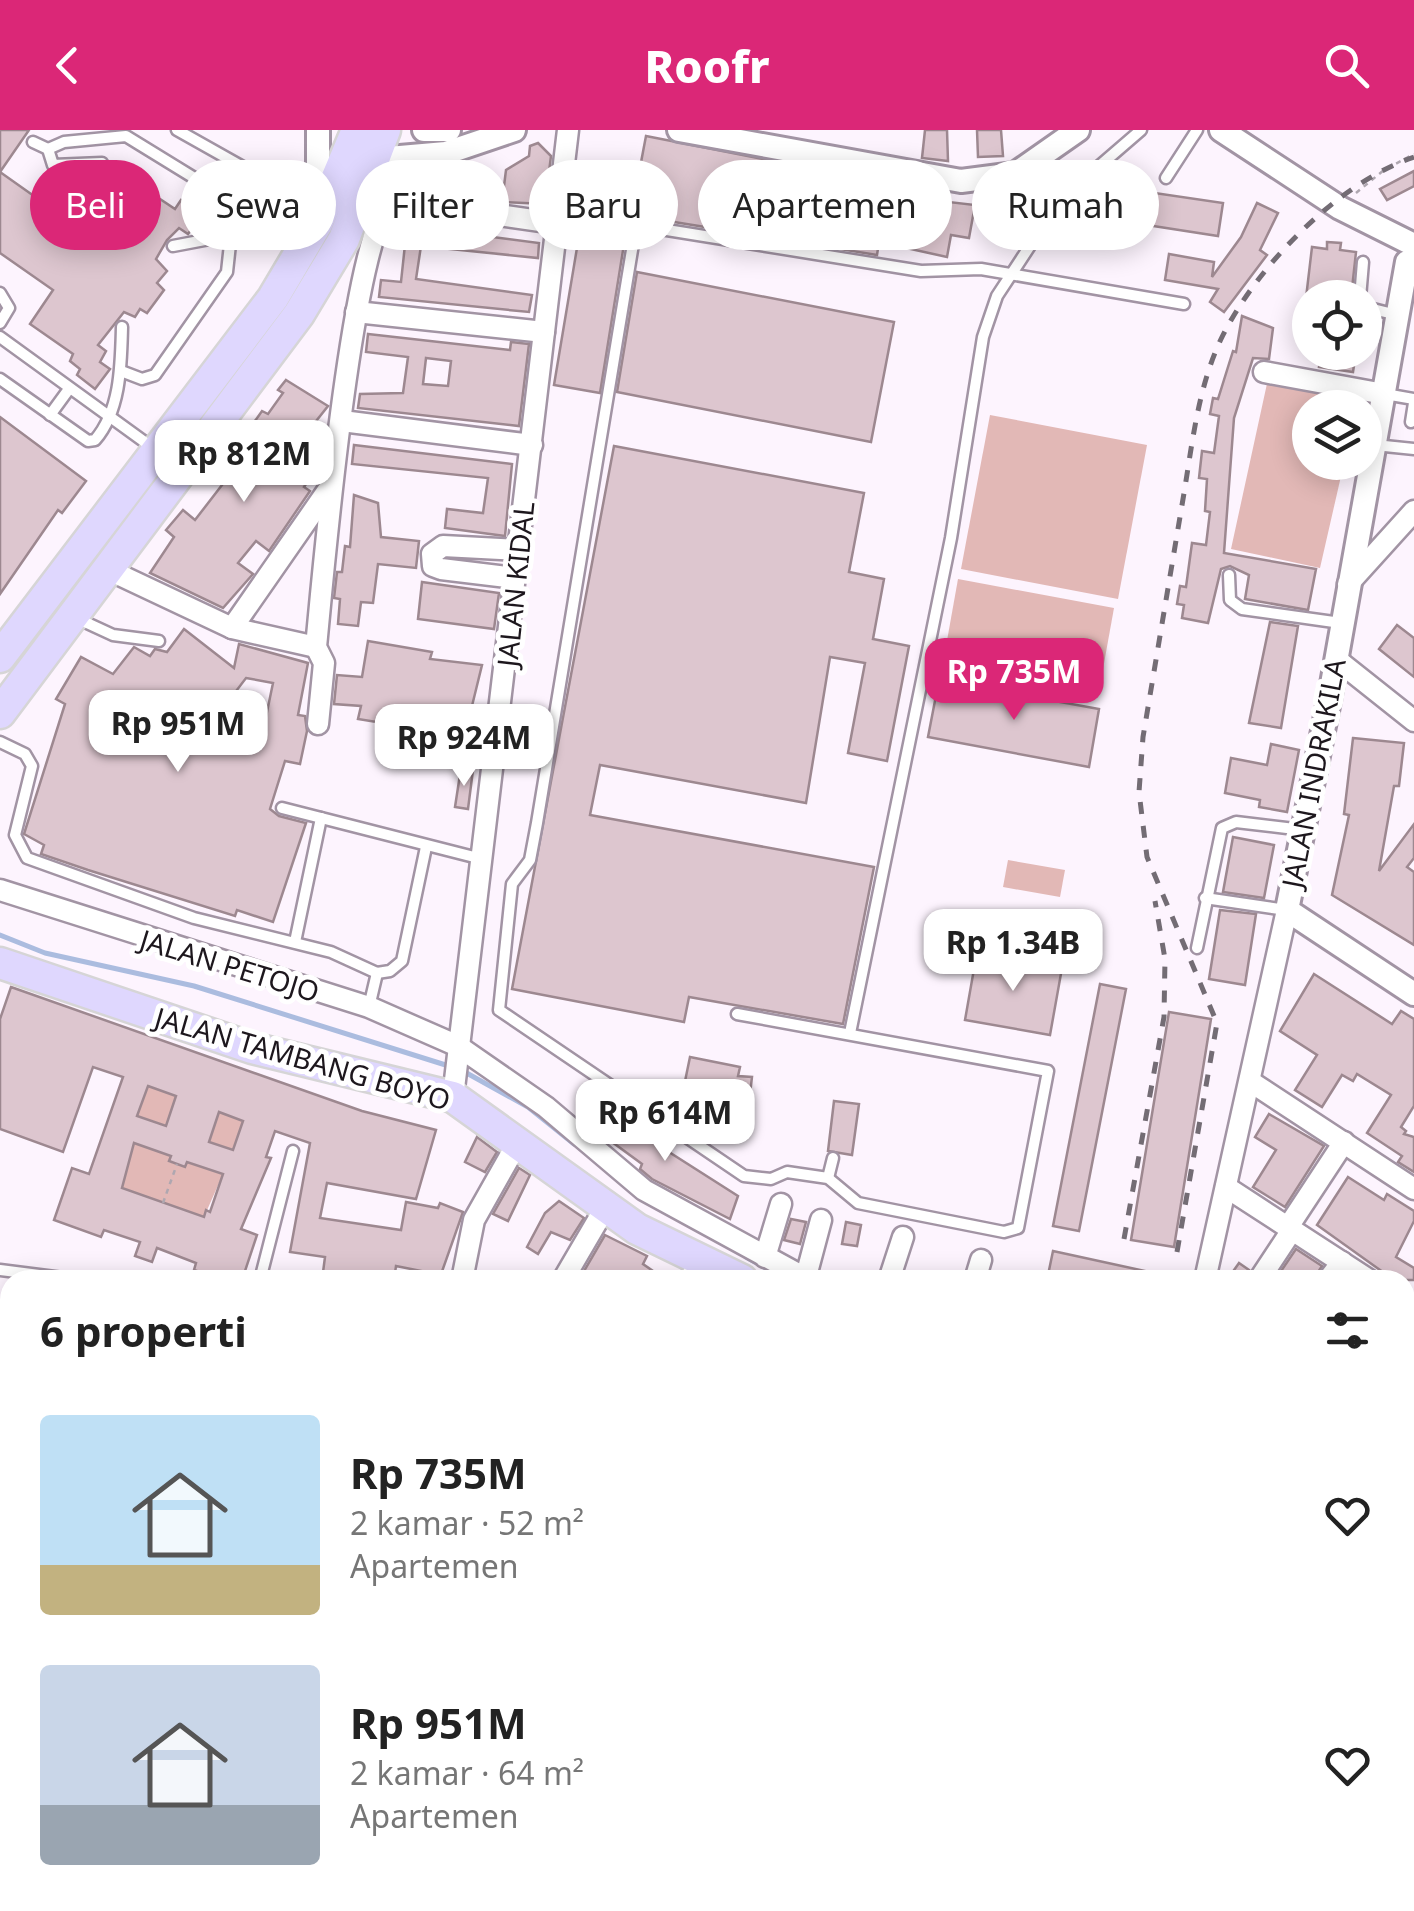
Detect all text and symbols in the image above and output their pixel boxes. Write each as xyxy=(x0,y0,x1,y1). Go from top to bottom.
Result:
text: Roofr xyxy=(644,35,770,96)
icon: back xyxy=(40,38,95,93)
icon: search xyxy=(1319,38,1374,93)
chip: Beli xyxy=(30,160,161,250)
chip: Sewa xyxy=(181,160,336,250)
chip: Filter xyxy=(356,160,509,250)
chip: Baru xyxy=(529,160,678,250)
chip: Apartemen xyxy=(698,160,952,250)
chip: Rumah xyxy=(972,160,1159,250)
map controls xyxy=(1292,280,1382,480)
button: locate xyxy=(1292,280,1382,370)
button: layers xyxy=(1292,390,1382,480)
pin: Rp 812M xyxy=(152,420,336,505)
text: Rp 812M xyxy=(177,431,311,474)
street label: JALAN KIDAL xyxy=(487,499,543,671)
pin: Rp 735M xyxy=(922,638,1106,723)
text: Rp 735M xyxy=(947,649,1081,692)
street label: JALAN INDRAKILA xyxy=(1272,655,1354,894)
pin: Rp 951M xyxy=(86,690,270,775)
text: Rp 951M xyxy=(111,701,245,744)
pin: Rp 924M xyxy=(372,704,556,789)
text: Rp 924M xyxy=(397,715,531,758)
pin: Rp 1.34B xyxy=(910,909,1116,994)
street label: JALAN PETOJO xyxy=(133,919,324,1010)
text: Rp 1.34B xyxy=(946,920,1080,963)
street label: JALAN TAMBANG BOYO xyxy=(148,997,455,1118)
pin: Rp 614M xyxy=(573,1079,757,1164)
text: Rp 614M xyxy=(598,1090,732,1133)
text: 6 properti xyxy=(40,1302,247,1359)
icon: filters xyxy=(1320,1303,1375,1358)
text: Rp 735M xyxy=(350,1444,527,1501)
icon: home xyxy=(120,1455,240,1575)
icon: heart xyxy=(1320,1488,1375,1543)
text: 2 kamar · 52 m² xyxy=(350,1501,584,1544)
text: Apartemen xyxy=(350,1544,519,1587)
text: Rp 951M xyxy=(350,1694,527,1751)
icon: home xyxy=(120,1705,240,1825)
icon: heart xyxy=(1320,1738,1375,1793)
text: 2 kamar · 64 m² xyxy=(350,1751,584,1794)
text: Apartemen xyxy=(350,1794,519,1837)

